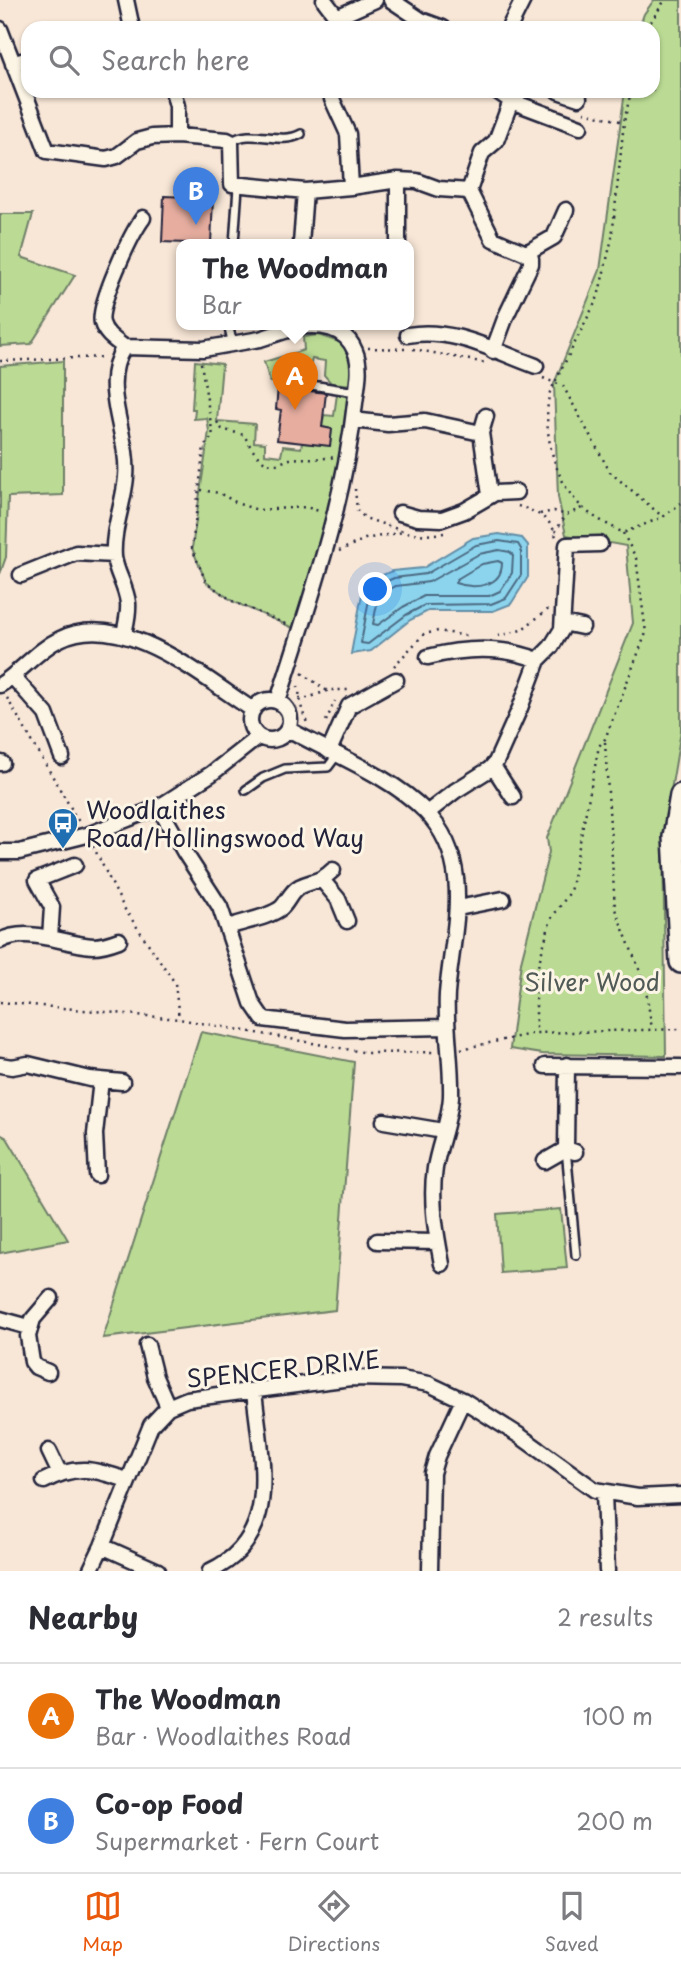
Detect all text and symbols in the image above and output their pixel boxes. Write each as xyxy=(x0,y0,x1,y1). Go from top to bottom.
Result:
search box xyxy=(21,21,660,98)
text: Search here xyxy=(101,40,250,79)
icon: search xyxy=(45,41,83,79)
pin: B xyxy=(173,167,219,225)
popup xyxy=(176,239,414,330)
text: The Woodman xyxy=(202,248,388,287)
text: Bar xyxy=(202,287,242,322)
pin: A xyxy=(272,352,318,410)
your location xyxy=(358,572,392,606)
place label: Woodlaithes Road/Hollingswood Way xyxy=(86,791,364,855)
bus stop icon: Woodlaithes Road/Hollingswood Way xyxy=(46,806,80,850)
park label: Silver Wood xyxy=(524,963,660,999)
street label: SPENCER DRIVE xyxy=(184,1340,382,1396)
text: Nearby xyxy=(28,1594,138,1639)
text: 2 results xyxy=(557,1599,653,1634)
text: The Woodman xyxy=(95,1679,281,1718)
text: A xyxy=(42,1698,60,1733)
text: 100 m xyxy=(583,1698,653,1733)
text: Bar · Woodlaithes Road xyxy=(95,1718,352,1753)
text: Co-op Food xyxy=(95,1784,243,1823)
text: B xyxy=(43,1803,59,1838)
text: 200 m xyxy=(576,1803,653,1838)
text: Supermarket · Fern Court xyxy=(95,1823,379,1858)
tab: Map xyxy=(82,1887,123,1957)
tab: Directions xyxy=(288,1887,380,1957)
tab: Saved xyxy=(545,1887,599,1957)

